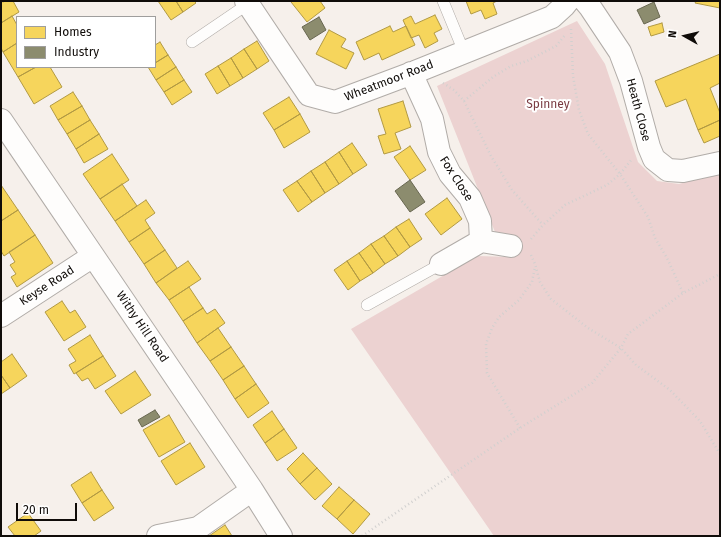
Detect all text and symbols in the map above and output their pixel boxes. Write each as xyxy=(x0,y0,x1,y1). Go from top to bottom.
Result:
legend xyxy=(16,16,156,68)
north arrow xyxy=(665,16,705,56)
text: Homes xyxy=(54,25,92,39)
text: N xyxy=(666,30,680,39)
text: Industry xyxy=(54,45,99,59)
street label: Wheatmoor Road xyxy=(343,57,435,105)
street label: Heath Close xyxy=(623,77,653,143)
park label: Spinney xyxy=(526,98,570,112)
street label: Fox Close xyxy=(436,154,476,204)
street label: Keyse Road xyxy=(17,263,77,309)
street label: Withy Hill Road xyxy=(113,289,171,365)
scale bar xyxy=(18,495,79,521)
text: 20 m xyxy=(23,503,49,517)

